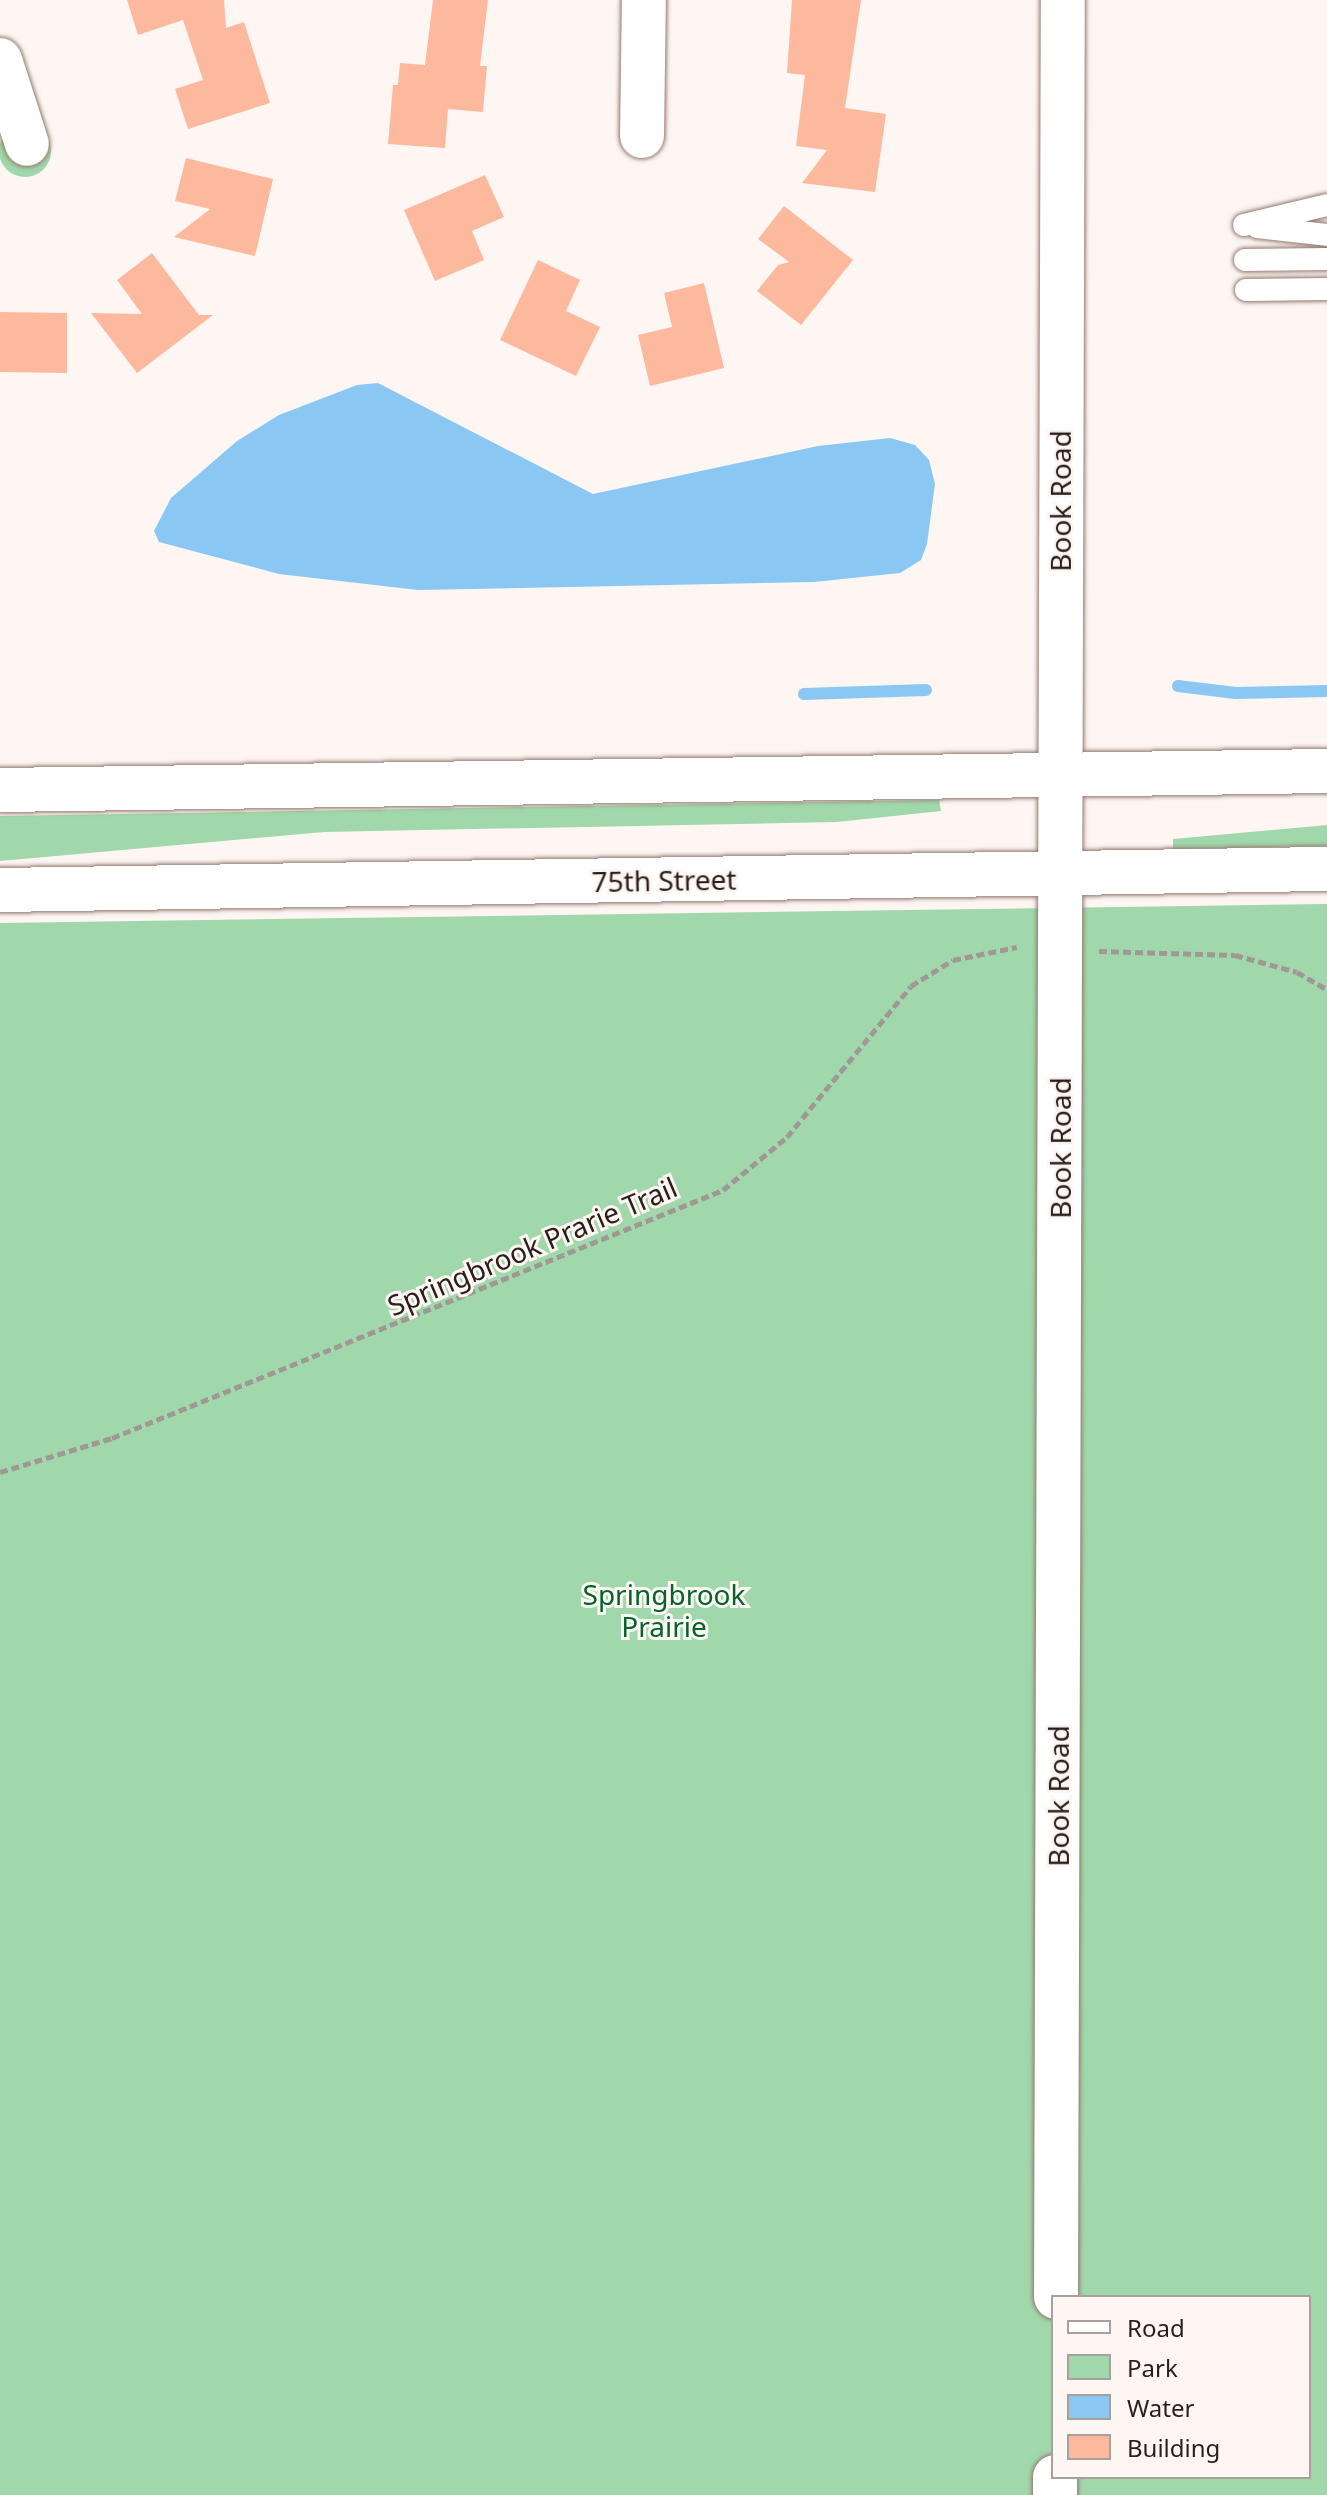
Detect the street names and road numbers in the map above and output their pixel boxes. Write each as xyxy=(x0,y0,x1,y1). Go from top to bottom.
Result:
street label: Book Road xyxy=(1043,430,1077,572)
street label: 75th Street xyxy=(591,862,737,898)
street label: Book Road xyxy=(1043,1077,1077,1219)
street label: Springbrook Prarie Trail xyxy=(382,1170,682,1322)
street label: Book Road xyxy=(1041,1725,1075,1867)

